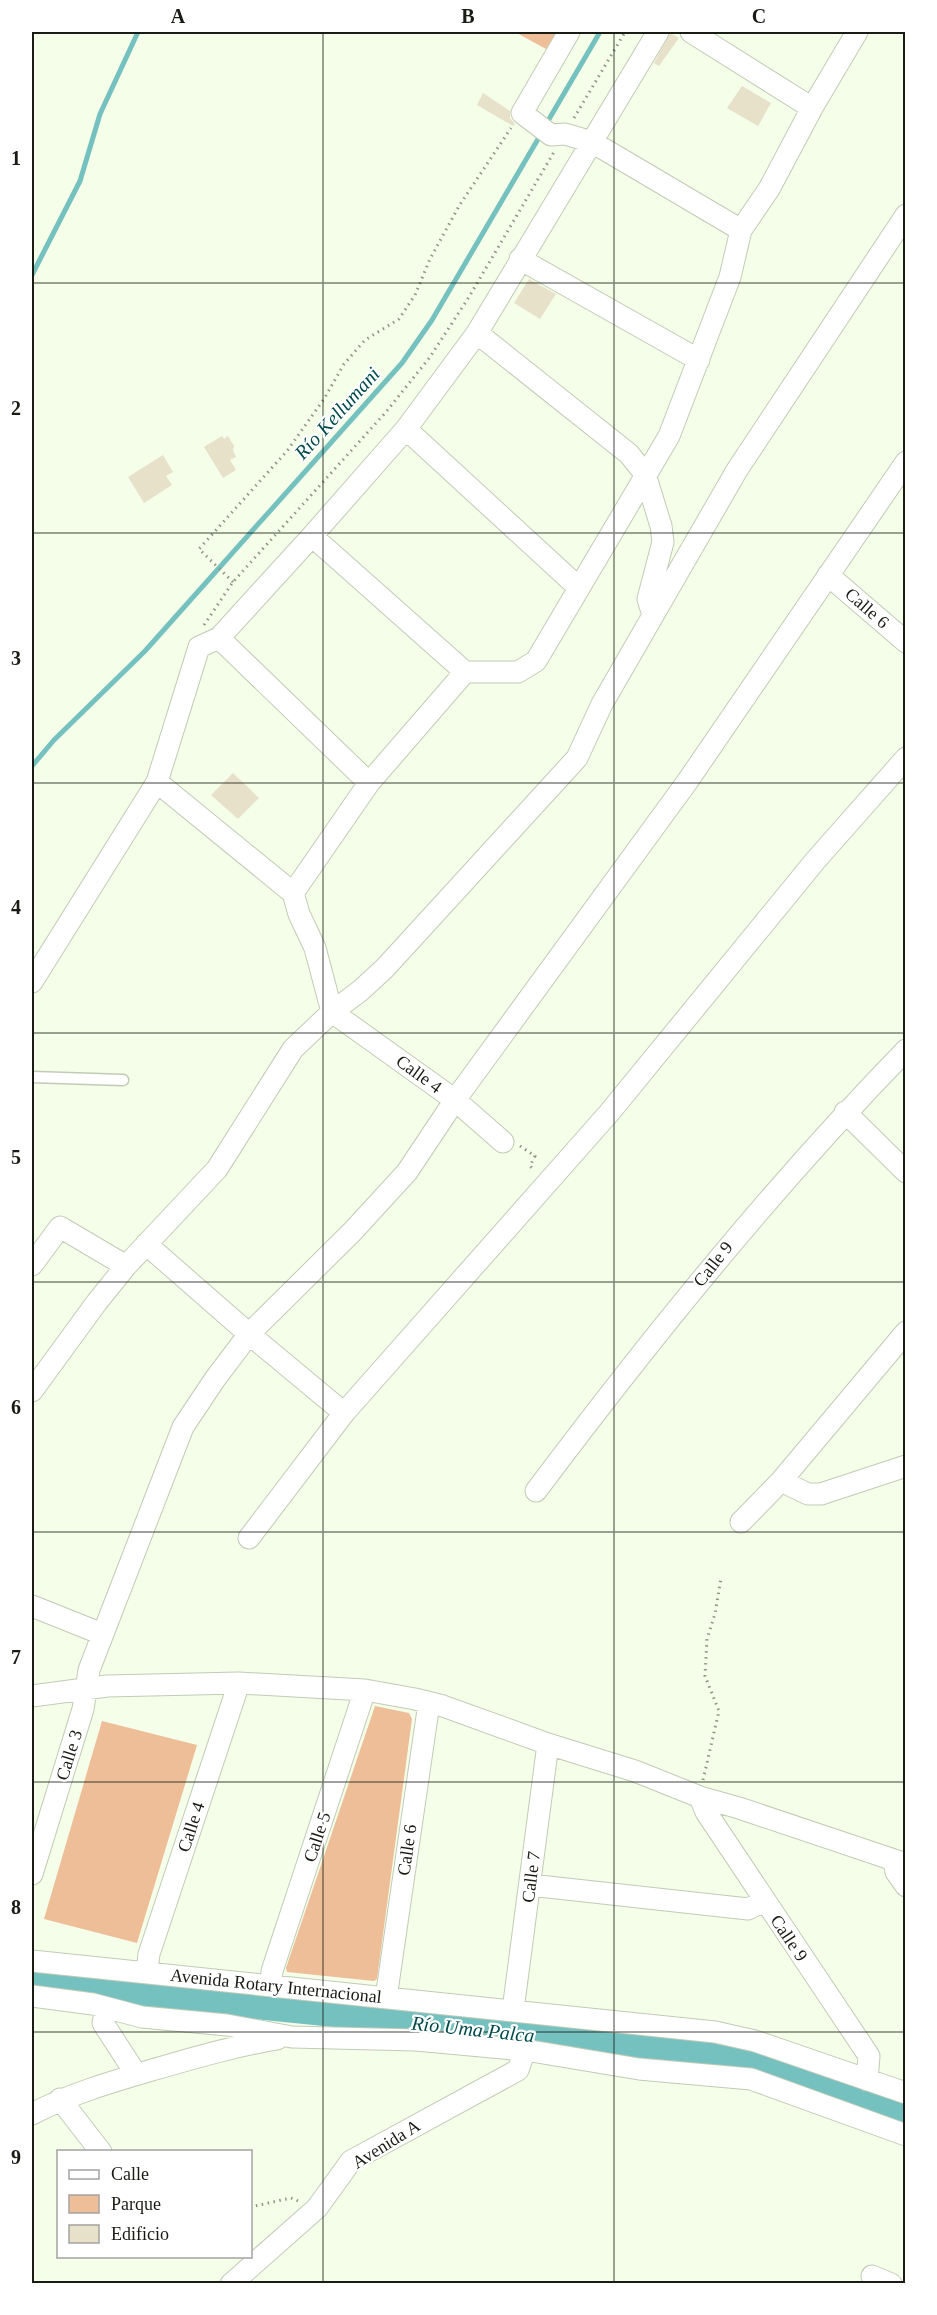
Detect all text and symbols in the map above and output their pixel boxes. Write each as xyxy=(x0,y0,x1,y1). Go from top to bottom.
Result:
text: A xyxy=(171,5,186,27)
text: B xyxy=(461,5,475,27)
text: C xyxy=(752,5,766,27)
text: 1 xyxy=(11,147,21,169)
water label: Río Kellumani xyxy=(289,362,384,464)
text: 2 xyxy=(11,397,21,419)
street label: Calle 6 xyxy=(841,584,893,632)
text: 3 xyxy=(11,647,21,669)
text: 4 xyxy=(11,896,21,918)
street label: Calle 4 xyxy=(392,1051,446,1097)
text: 5 xyxy=(11,1146,21,1168)
street label: Calle 9 xyxy=(689,1238,737,1290)
text: 6 xyxy=(11,1396,21,1418)
text: 7 xyxy=(11,1646,21,1668)
street label: Calle 3 xyxy=(52,1727,86,1783)
street label: Calle 4 xyxy=(174,1799,208,1855)
street label: Calle 5 xyxy=(300,1809,334,1865)
street label: Calle 6 xyxy=(394,1823,420,1877)
street label: Calle 7 xyxy=(518,1850,544,1904)
text: 8 xyxy=(11,1896,21,1918)
street label: Calle 9 xyxy=(766,1911,812,1965)
street label: Avenida Rotary Internacional xyxy=(169,1965,383,2007)
water label: Río Uma Palca xyxy=(410,2012,535,2046)
street label: Avenida A xyxy=(348,2115,424,2173)
text: 9 xyxy=(11,2146,21,2168)
legend xyxy=(57,2150,252,2258)
text: Calle xyxy=(111,2164,149,2184)
text: Parque xyxy=(111,2194,161,2214)
text: Edificio xyxy=(111,2224,169,2244)

